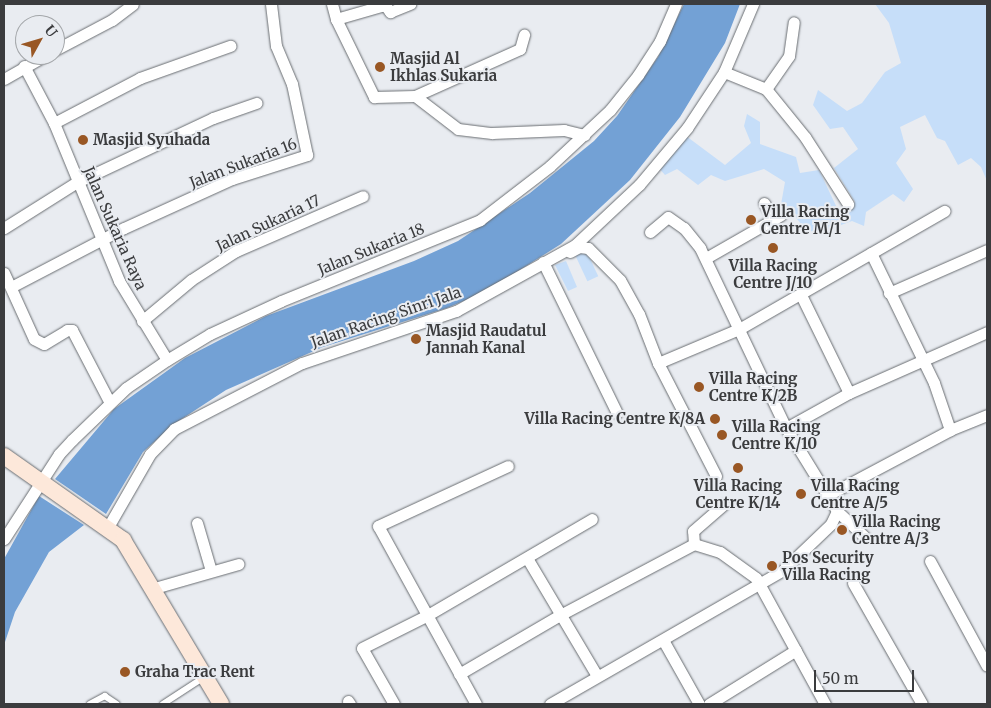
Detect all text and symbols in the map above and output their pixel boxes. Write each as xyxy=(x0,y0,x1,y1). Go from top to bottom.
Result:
north arrow xyxy=(15,15,65,65)
text: U xyxy=(41,21,61,41)
place label: Masjid Al Ikhlas Sukaria xyxy=(390,49,497,84)
marker: Masjid Al Ikhlas Sukaria xyxy=(374,61,386,73)
place label: Masjid Syuhada xyxy=(93,131,210,149)
marker: Masjid Syuhada xyxy=(77,134,89,146)
street label: Jalan Sukaria 16 xyxy=(187,134,299,192)
street label: Jalan Sukaria Raya xyxy=(80,164,150,292)
street label: Jalan Sukaria 17 xyxy=(213,191,323,255)
place label: Villa Racing Centre M/1 xyxy=(761,202,849,237)
marker: Villa Racing Centre M/1 xyxy=(745,214,757,226)
street label: Jalan Sukaria 18 xyxy=(315,219,427,279)
marker: Villa Racing Centre J/10 xyxy=(767,242,779,254)
place label: Villa Racing Centre J/10 xyxy=(729,256,817,291)
street label: Jalan Racing Sinri Jala xyxy=(309,283,463,351)
place label: Masjid Raudatul Jannah Kanal xyxy=(426,321,546,356)
marker: Masjid Raudatul Jannah Kanal xyxy=(410,333,422,345)
place label: Villa Racing Centre K/2B xyxy=(709,369,797,404)
marker: Villa Racing Centre K/2B xyxy=(693,381,705,393)
place label: Villa Racing Centre K/8A xyxy=(524,410,705,428)
marker: Villa Racing Centre K/8A xyxy=(709,413,721,425)
place label: Villa Racing Centre K/10 xyxy=(732,417,820,452)
marker: Villa Racing Centre K/10 xyxy=(716,429,728,441)
marker: Villa Racing Centre K/14 xyxy=(732,462,744,474)
place label: Villa Racing Centre K/14 xyxy=(694,476,782,511)
place label: Villa Racing Centre A/5 xyxy=(811,476,899,511)
marker: Villa Racing Centre A/5 xyxy=(795,488,807,500)
place label: Villa Racing Centre A/3 xyxy=(852,512,940,547)
marker: Villa Racing Centre A/3 xyxy=(836,524,848,536)
place label: Pos Security Villa Racing xyxy=(782,548,874,583)
marker: Pos Security Villa Racing xyxy=(766,560,778,572)
scale bar xyxy=(816,660,916,692)
place label: Graha Trac Rent xyxy=(135,663,255,681)
marker: Graha Trac Rent xyxy=(119,666,131,678)
text: 50 m xyxy=(822,669,859,688)

